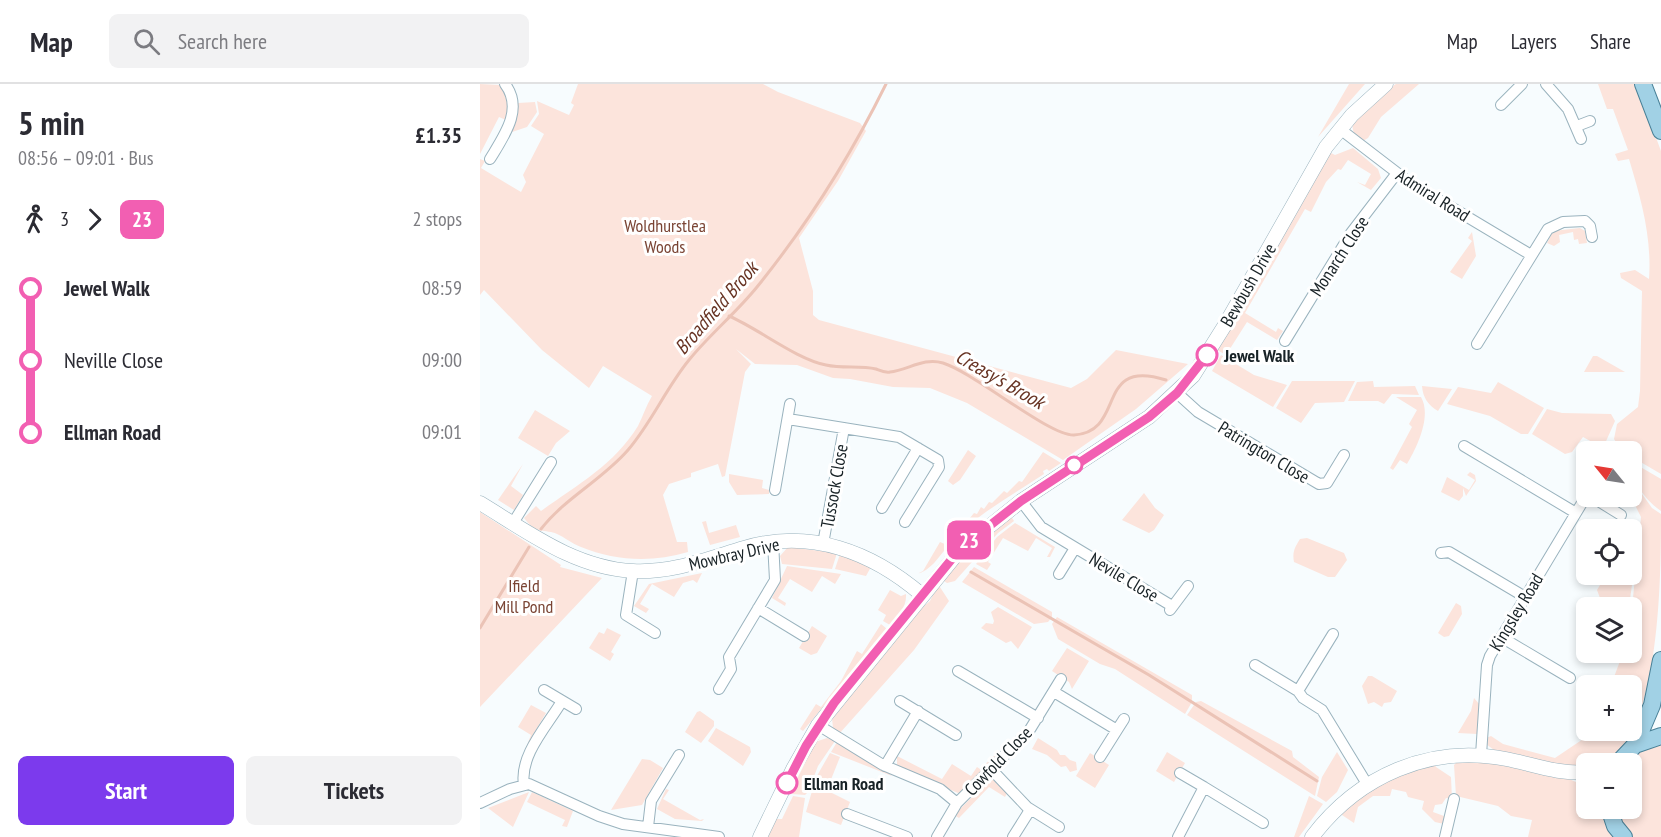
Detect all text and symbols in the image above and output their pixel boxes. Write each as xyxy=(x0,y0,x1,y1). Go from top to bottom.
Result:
search box xyxy=(109,14,529,68)
text: Map xyxy=(30,23,73,60)
icon: search xyxy=(130,25,163,58)
text: Search here xyxy=(178,27,267,55)
text: Map xyxy=(1447,28,1478,55)
text: Layers xyxy=(1511,28,1557,55)
text: Share xyxy=(1590,28,1631,55)
text: 5 min xyxy=(18,101,85,144)
text: £1.35 xyxy=(415,121,462,149)
text: 08:56 – 09:01 · Bus xyxy=(18,145,153,171)
street label: Admiral Road xyxy=(1392,163,1474,227)
icon: walk xyxy=(18,203,51,236)
icon: forward xyxy=(78,203,111,236)
text: 3 xyxy=(60,206,69,232)
text: 23 xyxy=(132,206,152,233)
text: 2 stops xyxy=(413,206,462,232)
street label: Monarch Close xyxy=(1305,212,1373,300)
park label: Woldhurstlea Woods xyxy=(624,214,706,258)
street label: Bewbush Drive xyxy=(1215,239,1281,331)
water label: Broadfield Brook xyxy=(669,254,765,360)
text: Jewel Walk xyxy=(64,274,150,302)
text: 08:59 xyxy=(422,275,462,301)
water label: Creasy's Brook xyxy=(951,343,1051,416)
marker: Jewel Walk xyxy=(1196,344,1218,366)
place label: Jewel Walk xyxy=(1223,344,1295,367)
text: Neville Close xyxy=(64,346,163,374)
text: 09:00 xyxy=(422,347,462,373)
street label: Patrington Close xyxy=(1214,416,1314,488)
text: Ellman Road xyxy=(64,418,161,446)
text: 09:01 xyxy=(422,419,462,445)
north arrow xyxy=(1576,441,1642,507)
map controls xyxy=(1576,441,1642,819)
street label: Tussock Close xyxy=(815,442,853,530)
unlabelled marker xyxy=(1065,456,1083,474)
button: locate xyxy=(1576,519,1642,585)
line badge: 23 xyxy=(942,520,996,560)
text: 23 xyxy=(959,527,979,554)
street label: Mowbray Drive xyxy=(686,532,782,576)
street label: Nevile Close xyxy=(1085,547,1163,607)
street label: Kingsley Road xyxy=(1484,569,1548,655)
park label: Ifield Mill Pond xyxy=(495,574,553,618)
button: layers xyxy=(1576,597,1642,663)
button: + xyxy=(1576,675,1642,741)
street label: Cowfold Close xyxy=(959,721,1037,801)
button: − xyxy=(1576,753,1642,819)
button: Start xyxy=(18,756,234,825)
button: Tickets xyxy=(246,756,462,825)
marker: Ellman Road xyxy=(776,772,798,794)
place label: Ellman Road xyxy=(804,772,883,795)

